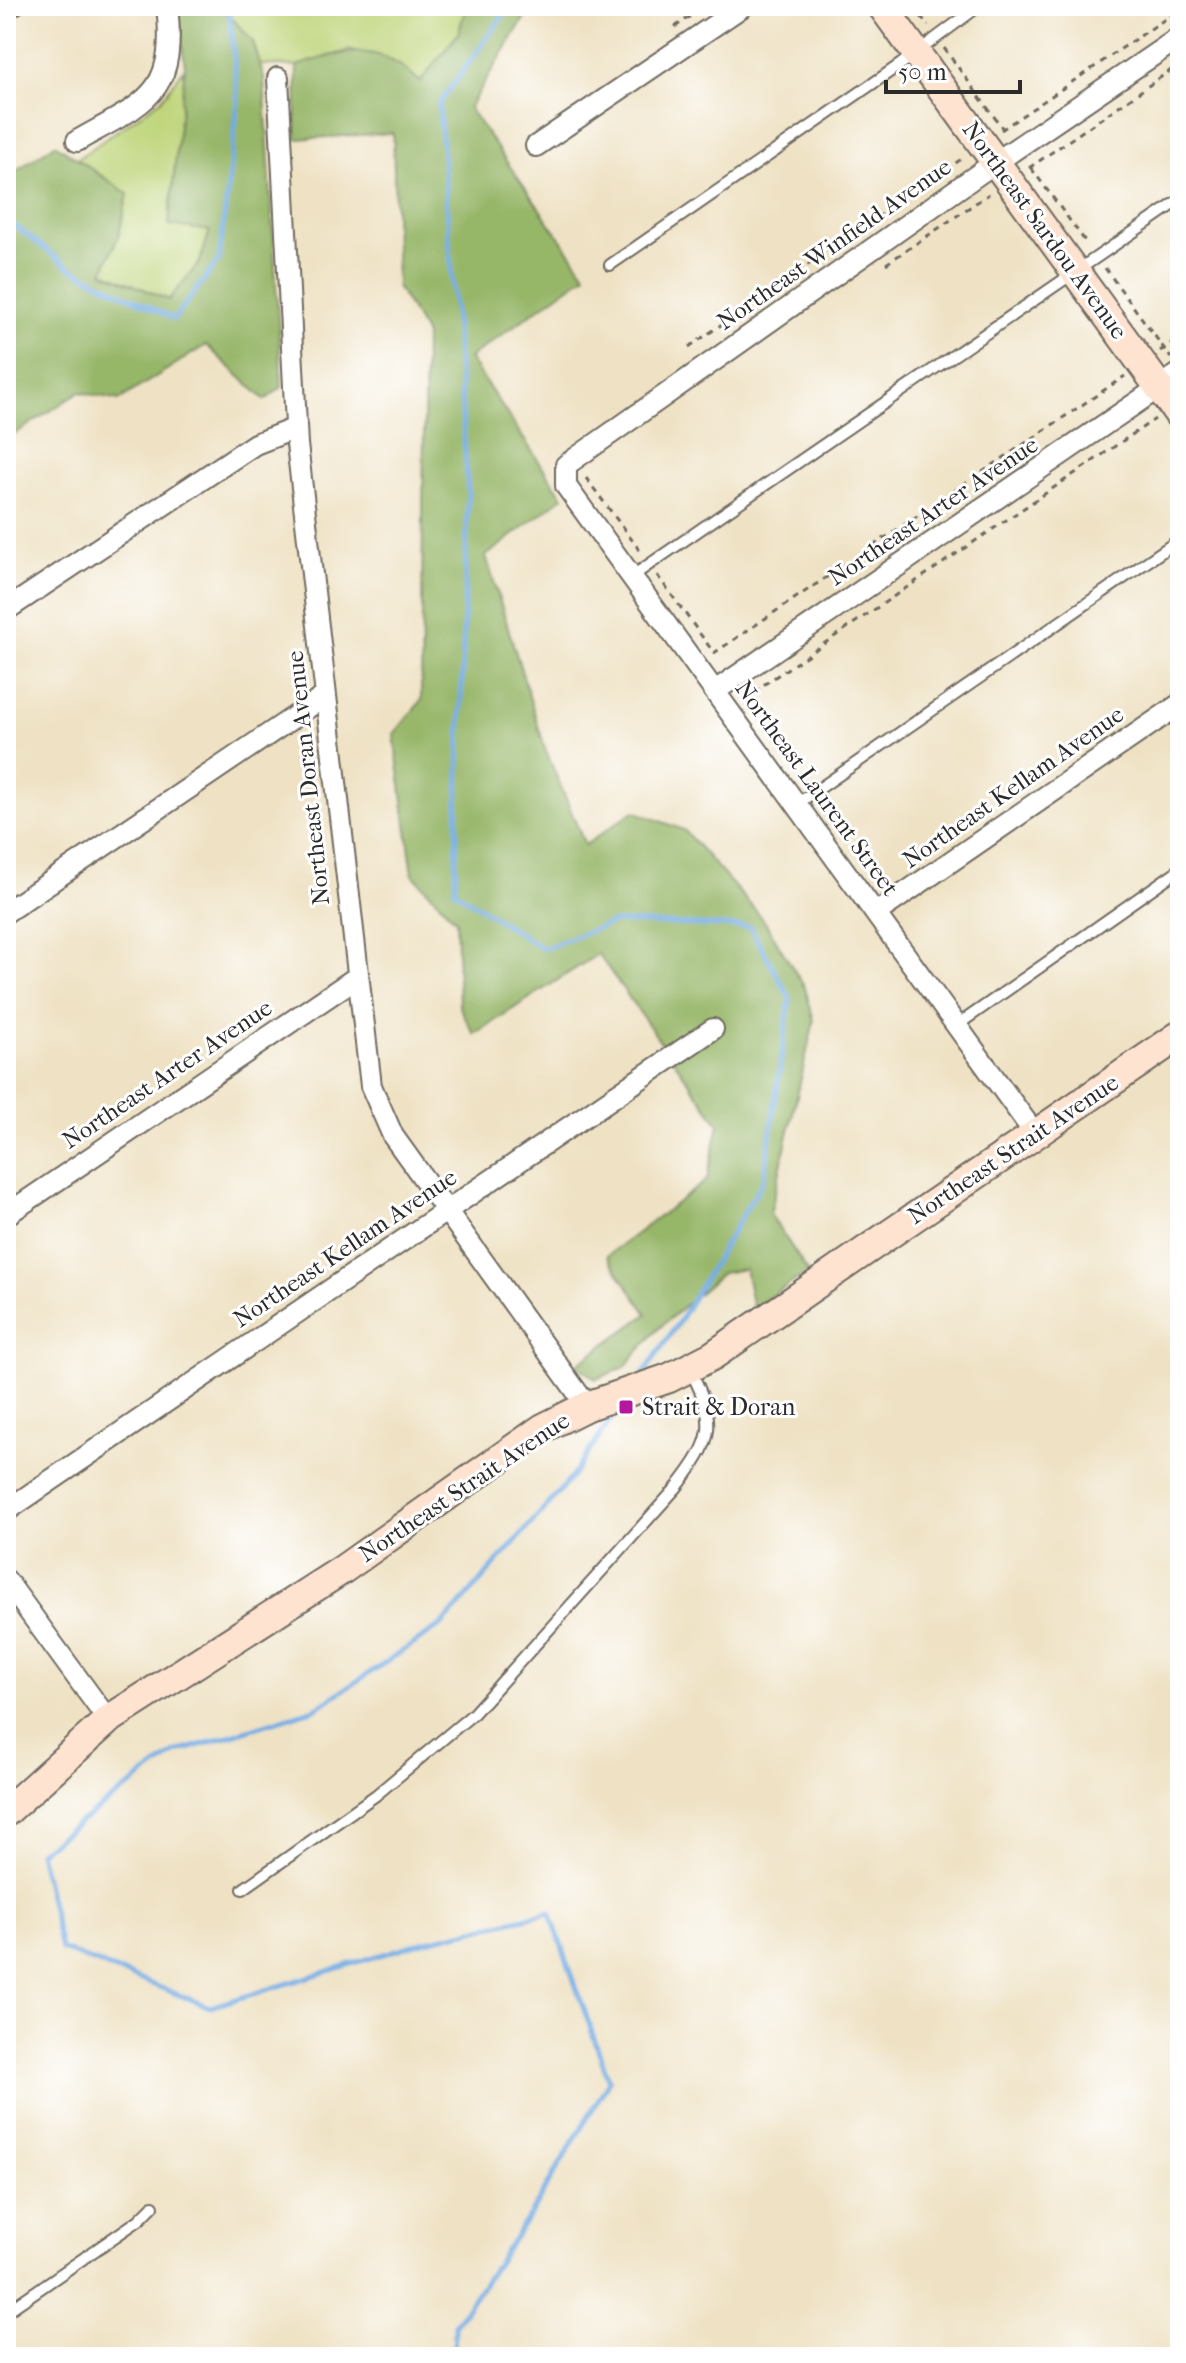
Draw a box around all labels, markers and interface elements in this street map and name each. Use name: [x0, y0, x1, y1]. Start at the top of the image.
scale bar: [886, 44, 1020, 94]
text: 50 m: [898, 58, 947, 86]
street label: Northeast Sardou Avenue: [957, 116, 1133, 344]
street label: Northeast Winfield Avenue: [712, 152, 957, 336]
street label: Northeast Arter Avenue: [823, 430, 1043, 592]
street label: Northeast Doran Avenue: [281, 649, 335, 907]
street label: Northeast Laurent Street: [729, 675, 905, 902]
street label: Northeast Kellam Avenue: [897, 700, 1129, 874]
street label: Northeast Arter Avenue: [57, 993, 277, 1155]
street label: Northeast Strait Avenue: [902, 1068, 1124, 1230]
street label: Northeast Kellam Avenue: [228, 1163, 462, 1333]
place label: Strait & Doran: [642, 1393, 795, 1421]
marker: Strait & Doran: [617, 1398, 635, 1416]
street label: Northeast Strait Avenue: [353, 1406, 575, 1568]

